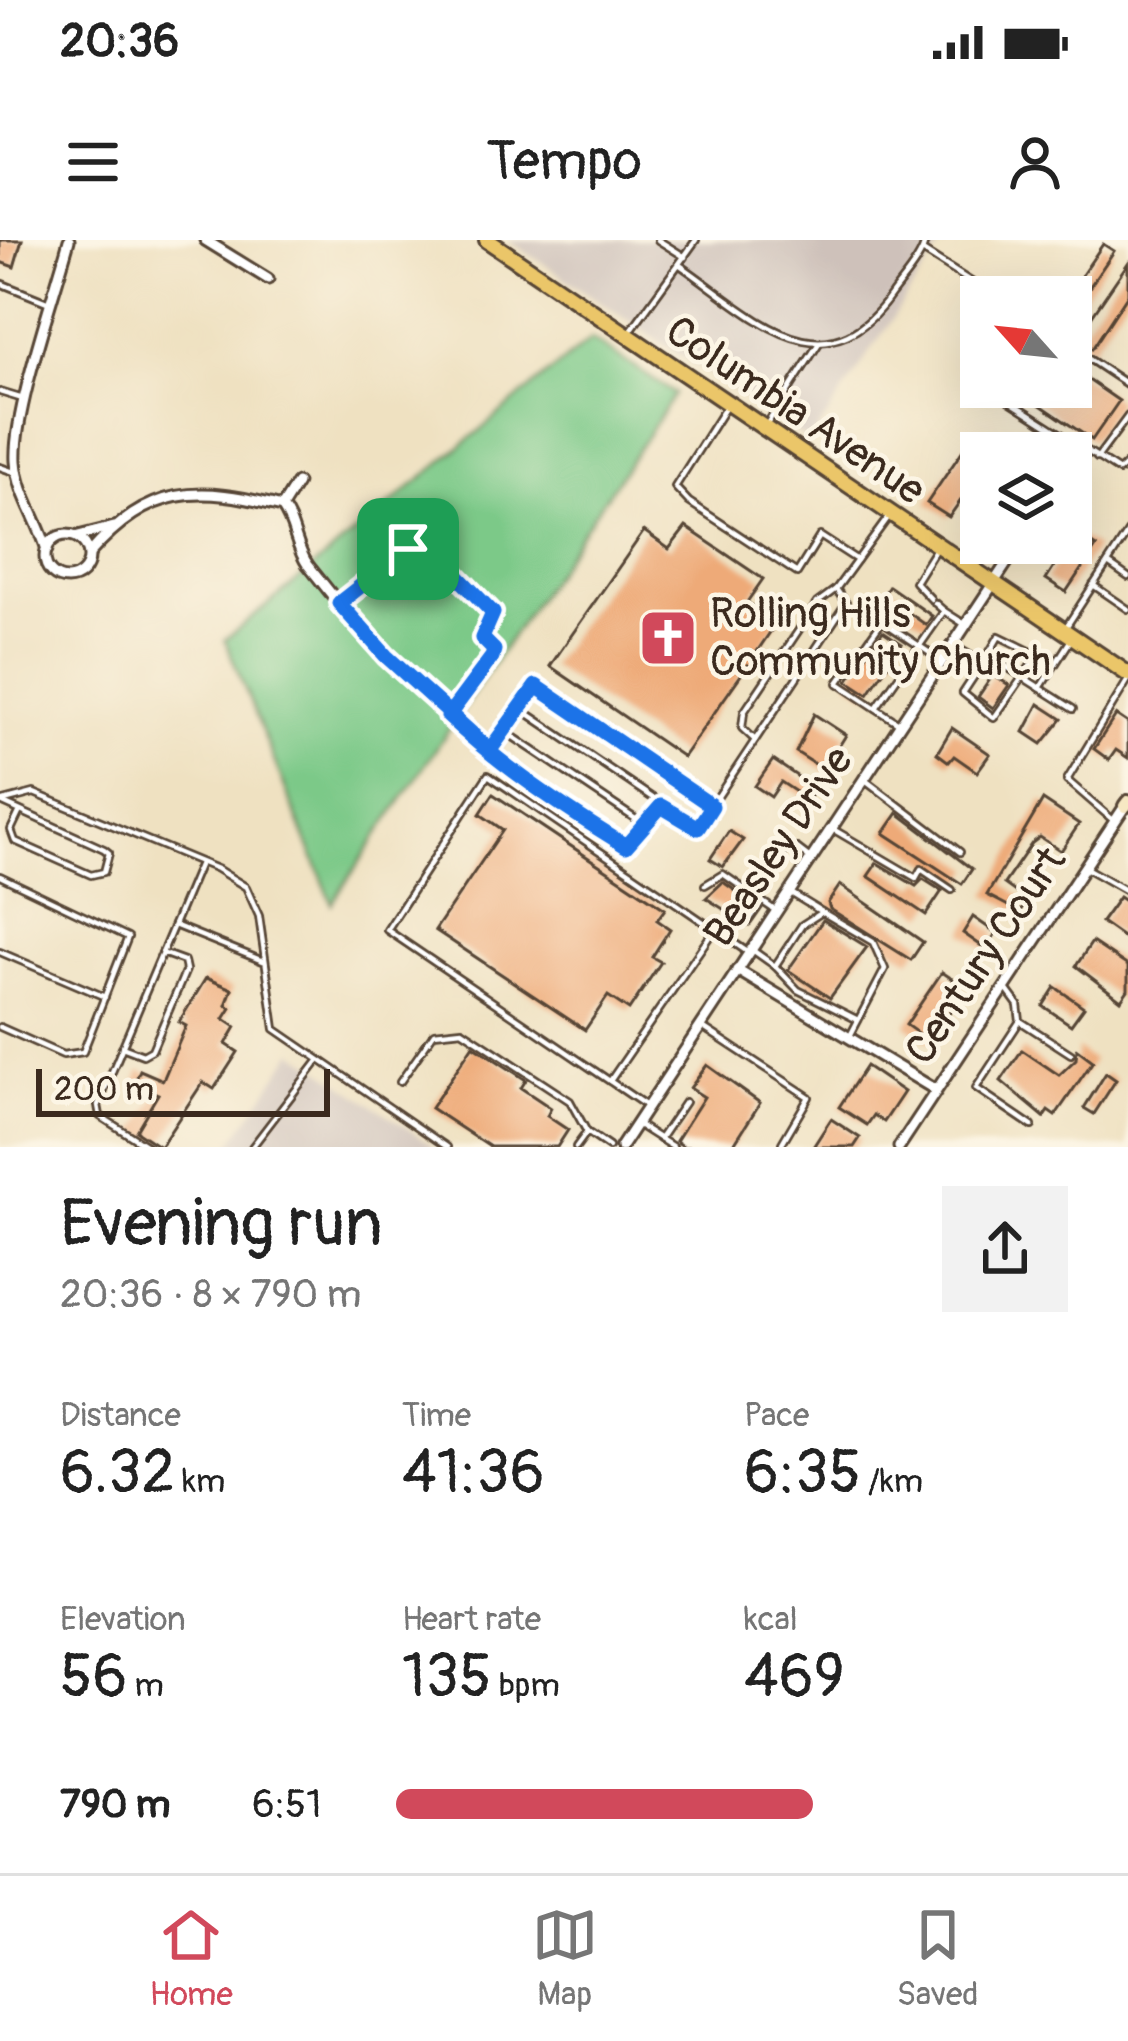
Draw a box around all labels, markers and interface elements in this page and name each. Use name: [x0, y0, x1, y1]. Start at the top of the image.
text: 20:36: [60, 14, 179, 70]
text: Tempo: [486, 128, 642, 196]
icon: menu: [60, 129, 126, 195]
icon: person: [1002, 129, 1068, 195]
north arrow: [960, 276, 1092, 408]
map controls: [960, 276, 1092, 564]
street label: Columbia Avenue: [655, 305, 935, 517]
button: layers: [960, 432, 1092, 564]
pin: [357, 498, 459, 600]
icon: arrive: [375, 516, 441, 582]
place label: Rolling Hills Community Church: [710, 588, 1051, 688]
church icon: Rolling Hills Community Church: [637, 607, 699, 669]
street label: Beasley Drive: [693, 737, 865, 957]
street label: Century Court: [894, 837, 1078, 1074]
scale bar: [36, 1063, 330, 1116]
text: 200 m: [54, 1069, 154, 1110]
text: Evening run: [60, 1183, 383, 1266]
button: share: [942, 1186, 1068, 1312]
text: 20:36 · 8 × 790 m: [60, 1270, 361, 1319]
text: Distance: [60, 1395, 181, 1436]
text: Time: [402, 1395, 471, 1436]
text: Pace: [744, 1395, 809, 1436]
text: 6.32: [60, 1436, 175, 1511]
text: 41:36: [402, 1436, 545, 1511]
text: 6:35: [744, 1436, 861, 1511]
text: km: [175, 1461, 225, 1502]
text: /km: [861, 1461, 923, 1502]
text: Elevation: [60, 1599, 186, 1640]
text: Heart rate: [402, 1599, 541, 1640]
text: kcal: [744, 1599, 798, 1640]
text: 56: [60, 1640, 127, 1715]
text: 135: [402, 1640, 491, 1715]
text: 469: [744, 1640, 845, 1715]
text: m: [127, 1665, 164, 1706]
text: bpm: [491, 1665, 560, 1706]
text: 790 m: [60, 1780, 170, 1829]
text: 6:51: [252, 1780, 322, 1829]
tab: Home: [149, 1902, 233, 2015]
tab: Map: [532, 1902, 598, 2015]
tab: Saved: [897, 1902, 979, 2015]

